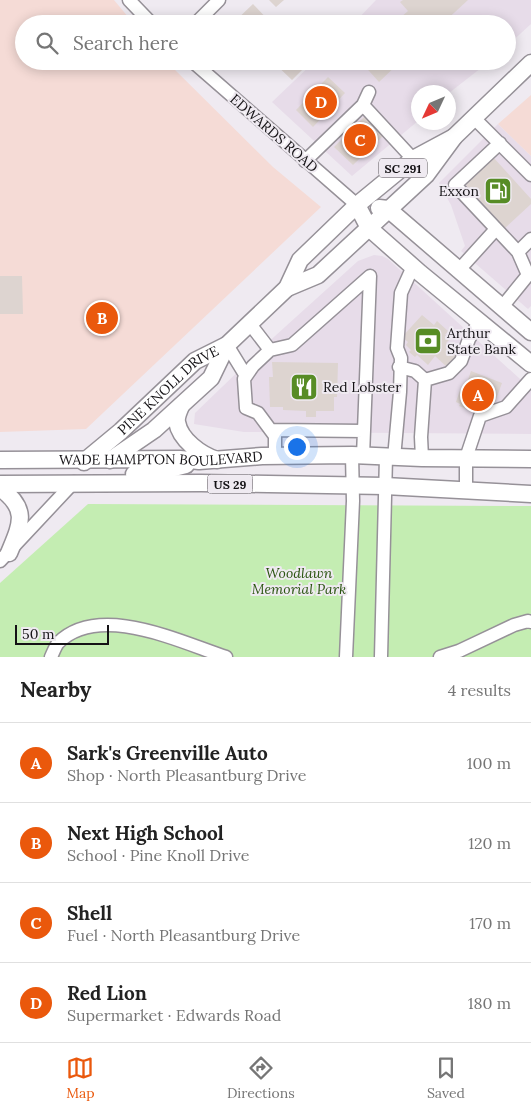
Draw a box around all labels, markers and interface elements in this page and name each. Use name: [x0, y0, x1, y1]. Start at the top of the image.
search box: [15, 15, 516, 70]
icon: search: [33, 29, 61, 57]
text: Search here: [73, 31, 179, 55]
pin: D: [305, 83, 337, 121]
north arrow: [411, 85, 456, 130]
street label: EDWARDS ROAD: [227, 90, 321, 176]
pin: C: [344, 121, 376, 159]
road number: SC 291: [379, 158, 427, 178]
fuel station icon: Exxon: [483, 176, 513, 206]
place label: Exxon: [439, 182, 479, 200]
pin: B: [86, 299, 118, 337]
place label: Arthur State Bank: [446, 324, 517, 358]
bank icon: Arthur State Bank: [413, 326, 443, 356]
street label: PINE KNOLL DRIVE: [114, 342, 222, 439]
restaurant icon: Red Lobster: [289, 372, 319, 402]
pin: A: [462, 376, 494, 414]
place label: Red Lobster: [323, 378, 401, 396]
your location: [284, 434, 310, 460]
street label: WADE HAMPTON BOULEVARD: [59, 447, 263, 470]
road number: US 29: [208, 474, 252, 494]
park label: Woodlawn Memorial Park: [252, 564, 346, 598]
scale bar: [15, 622, 109, 645]
text: 50 m: [22, 625, 55, 643]
text: Nearby: [20, 676, 91, 703]
text: 4 results: [448, 680, 511, 700]
text: Sark's Greenville Auto: [67, 741, 268, 765]
text: A: [31, 753, 41, 773]
text: 100 m: [467, 753, 511, 773]
text: Shop · North Pleasantburg Drive: [67, 765, 306, 785]
text: Next High School: [67, 821, 224, 845]
text: B: [31, 833, 41, 853]
text: 120 m: [468, 833, 511, 853]
text: School · Pine Knoll Drive: [67, 845, 249, 865]
text: Shell: [67, 901, 112, 925]
text: C: [30, 913, 42, 933]
text: 170 m: [469, 913, 511, 933]
text: Fuel · North Pleasantburg Drive: [67, 925, 300, 945]
text: Red Lion: [67, 981, 147, 1005]
text: D: [30, 993, 42, 1013]
text: 180 m: [468, 993, 511, 1013]
text: Supermarket · Edwards Road: [67, 1005, 281, 1025]
tab: Map: [66, 1054, 95, 1102]
tab: Directions: [227, 1054, 295, 1102]
tab: Saved: [427, 1054, 465, 1102]

